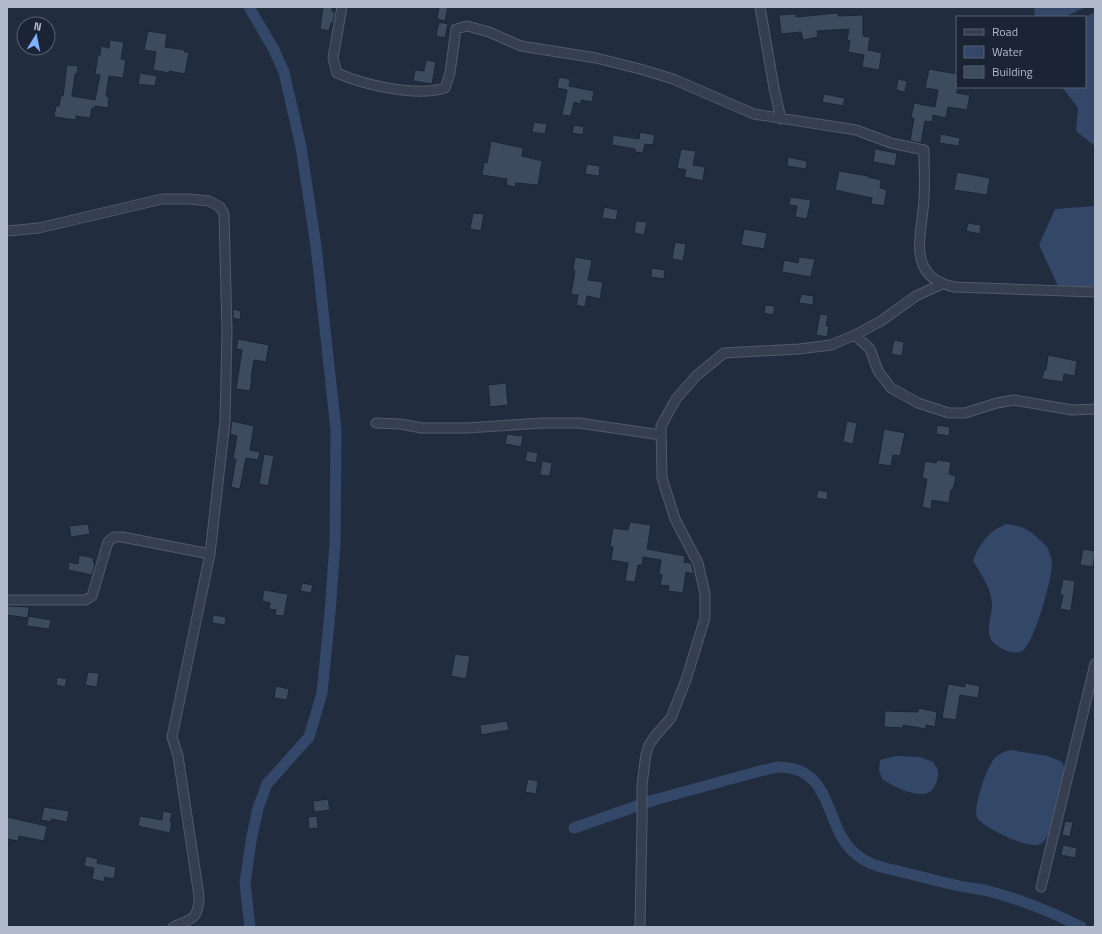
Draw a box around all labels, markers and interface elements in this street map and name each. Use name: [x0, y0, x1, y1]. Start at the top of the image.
north arrow: [16, 16, 56, 56]
legend: [956, 16, 1086, 88]
text: N: [33, 18, 43, 35]
text: Road: [992, 22, 1018, 41]
text: Water: [992, 42, 1023, 61]
text: Building: [992, 62, 1033, 81]

